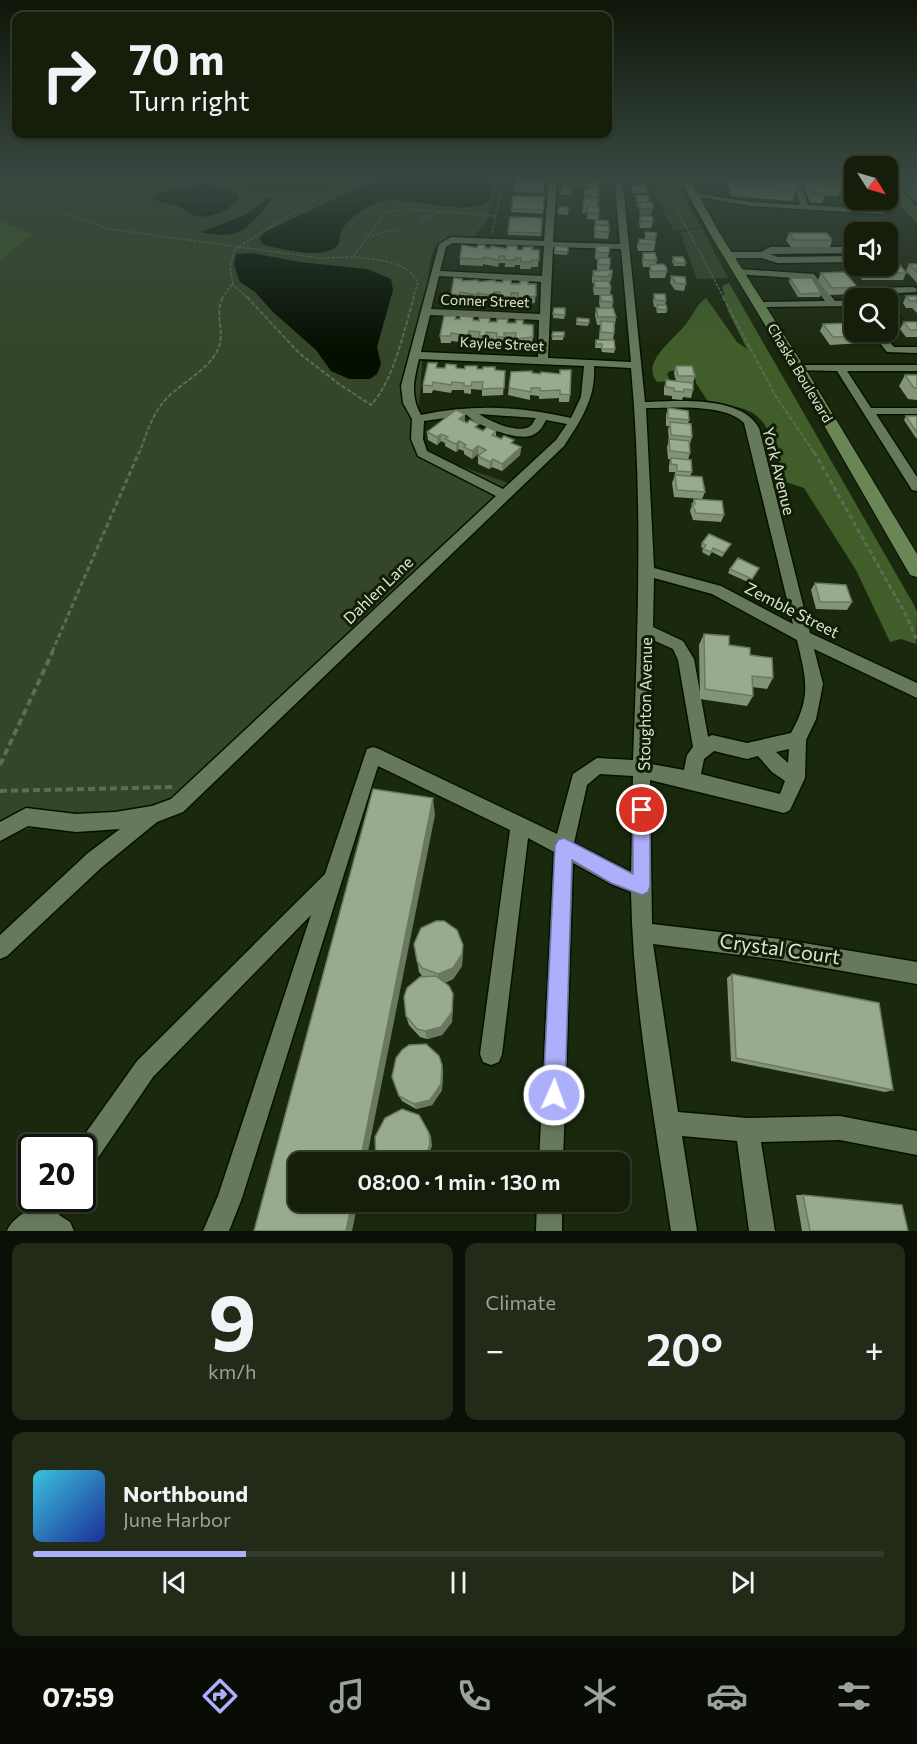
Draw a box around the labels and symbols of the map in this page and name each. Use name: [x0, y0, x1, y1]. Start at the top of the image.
north arrow: [844, 156, 898, 210]
street label: Conner Street: [440, 290, 530, 311]
street label: Chaska Boulevard: [764, 320, 837, 425]
street label: Kaylee Street: [459, 333, 545, 354]
street label: York Avenue: [759, 425, 800, 517]
street label: Dahlen Lane: [339, 552, 416, 627]
street label: Zemble Street: [742, 578, 843, 642]
street label: Stoughton Avenue: [634, 637, 655, 771]
pin: [616, 784, 667, 835]
street label: Crystal Court: [718, 928, 842, 968]
position arrow: [522, 1063, 586, 1127]
speed limit sign: 20: [18, 1134, 96, 1212]

